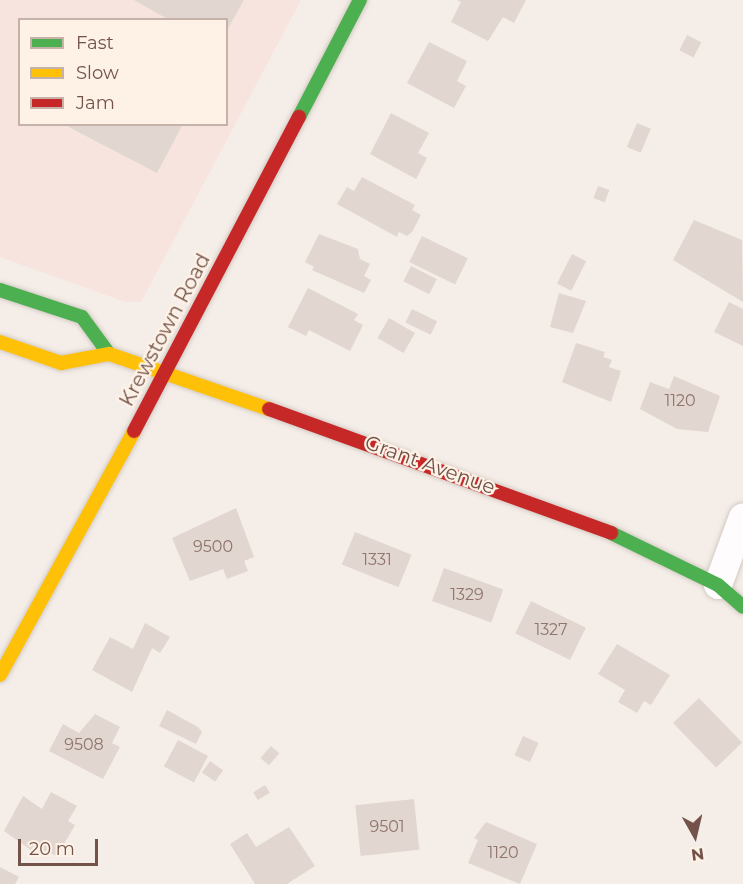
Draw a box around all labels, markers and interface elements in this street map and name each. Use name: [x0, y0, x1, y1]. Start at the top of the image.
legend: [18, 18, 228, 126]
text: Fast: [76, 32, 114, 54]
text: Slow: [76, 62, 119, 84]
text: Jam: [76, 92, 115, 114]
street label: Krewstown Road: [115, 250, 215, 410]
house number: 1120: [664, 391, 696, 411]
street label: Grant Avenue: [362, 430, 498, 500]
house number: 9500: [193, 537, 233, 557]
house number: 1331: [362, 550, 392, 570]
house number: 1329: [450, 585, 484, 605]
house number: 1327: [534, 620, 568, 640]
house number: 9508: [64, 735, 104, 755]
north arrow: [665, 806, 725, 866]
house number: 9501: [369, 817, 405, 837]
scale bar: [21, 827, 100, 865]
text: 20 m: [29, 838, 75, 860]
house number: 1120: [487, 843, 519, 863]
text: N: [690, 844, 705, 865]

